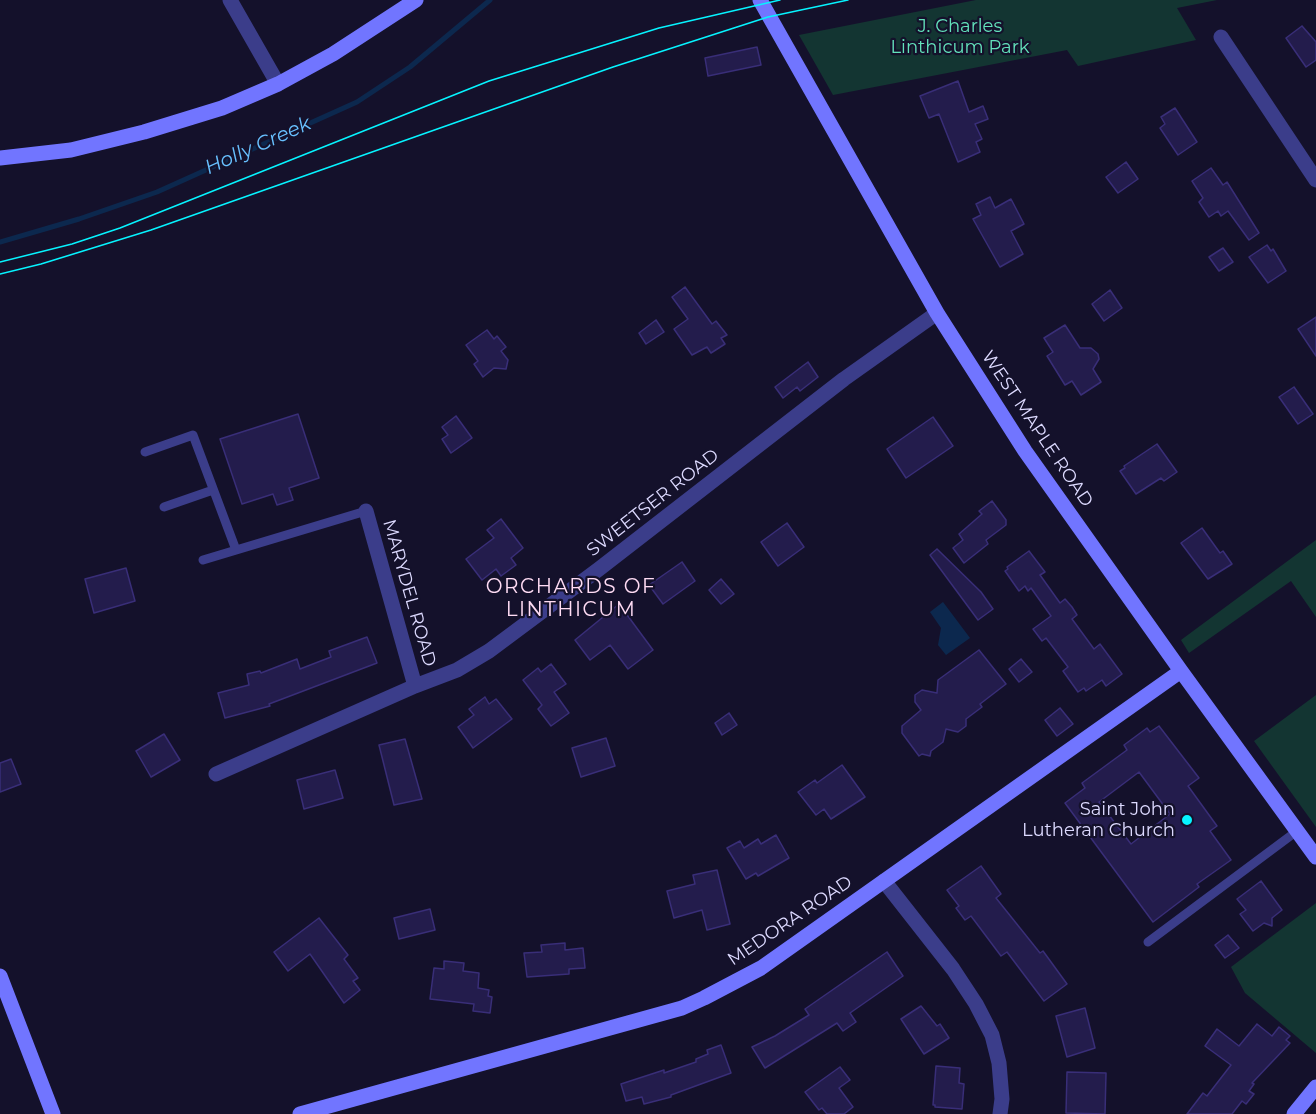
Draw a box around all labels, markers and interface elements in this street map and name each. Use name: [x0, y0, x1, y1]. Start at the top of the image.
park label: J. Charles Linthicum Park: [890, 16, 1030, 58]
water label: Holly Creek: [201, 112, 315, 180]
street label: WEST MAPLE ROAD: [977, 347, 1097, 511]
street label: SWEETSER ROAD: [583, 445, 723, 561]
street label: MARYDEL ROAD: [378, 517, 440, 669]
district label: ORCHARDS OF LINTHICUM: [486, 575, 656, 622]
place label: Saint John Lutheran Church: [1022, 799, 1175, 842]
marker: Saint John Lutheran Church: [1180, 813, 1194, 827]
street label: MEDORA ROAD: [724, 871, 856, 971]

